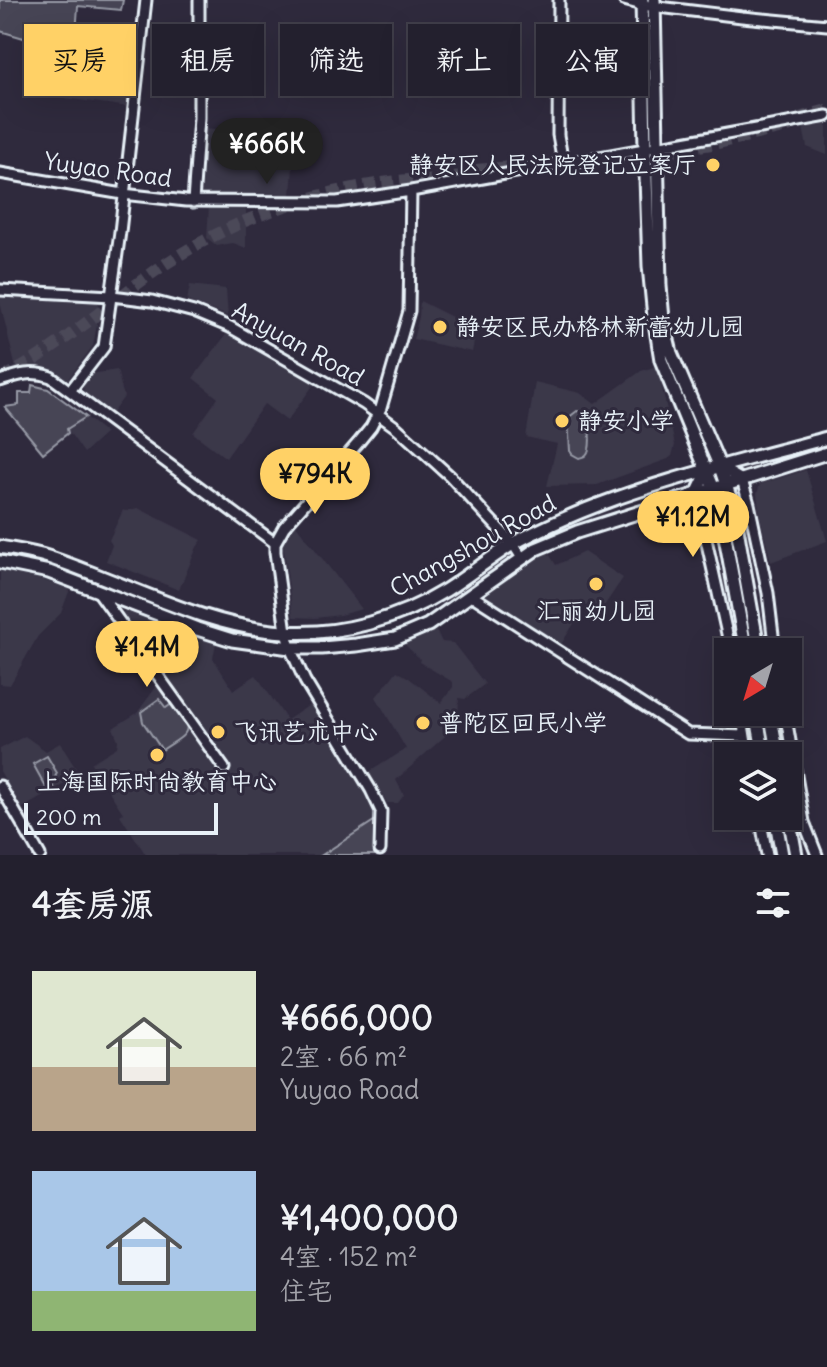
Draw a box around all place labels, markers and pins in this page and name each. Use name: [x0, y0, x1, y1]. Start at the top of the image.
pin: ¥666K: [211, 118, 323, 186]
place label: 静安区人民法院登记立案厅: [409, 149, 697, 179]
marker: 静安区人民法院登记立案厅: [704, 156, 722, 174]
place label: 静安区民办格林新蕾幼儿园: [456, 311, 744, 341]
marker: 静安区民办格林新蕾幼儿园: [431, 318, 449, 336]
place label: 静安小学: [578, 405, 674, 435]
marker: 静安小学: [553, 412, 571, 430]
pin: ¥794K: [259, 448, 371, 516]
pin: ¥1.12M: [628, 491, 758, 559]
marker: 汇丽幼儿园: [587, 575, 605, 593]
place label: 汇丽幼儿园: [536, 595, 656, 625]
pin: ¥1.4M: [91, 621, 203, 689]
place label: 普陀区回民小学: [439, 707, 607, 737]
marker: 普陀区回民小学: [414, 714, 432, 732]
place label: 飞讯艺术中心: [234, 716, 378, 746]
marker: 飞讯艺术中心: [209, 723, 227, 741]
marker: 上海国际时尚教育中心: [148, 746, 166, 764]
place label: 上海国际时尚教育中心: [37, 766, 277, 796]

